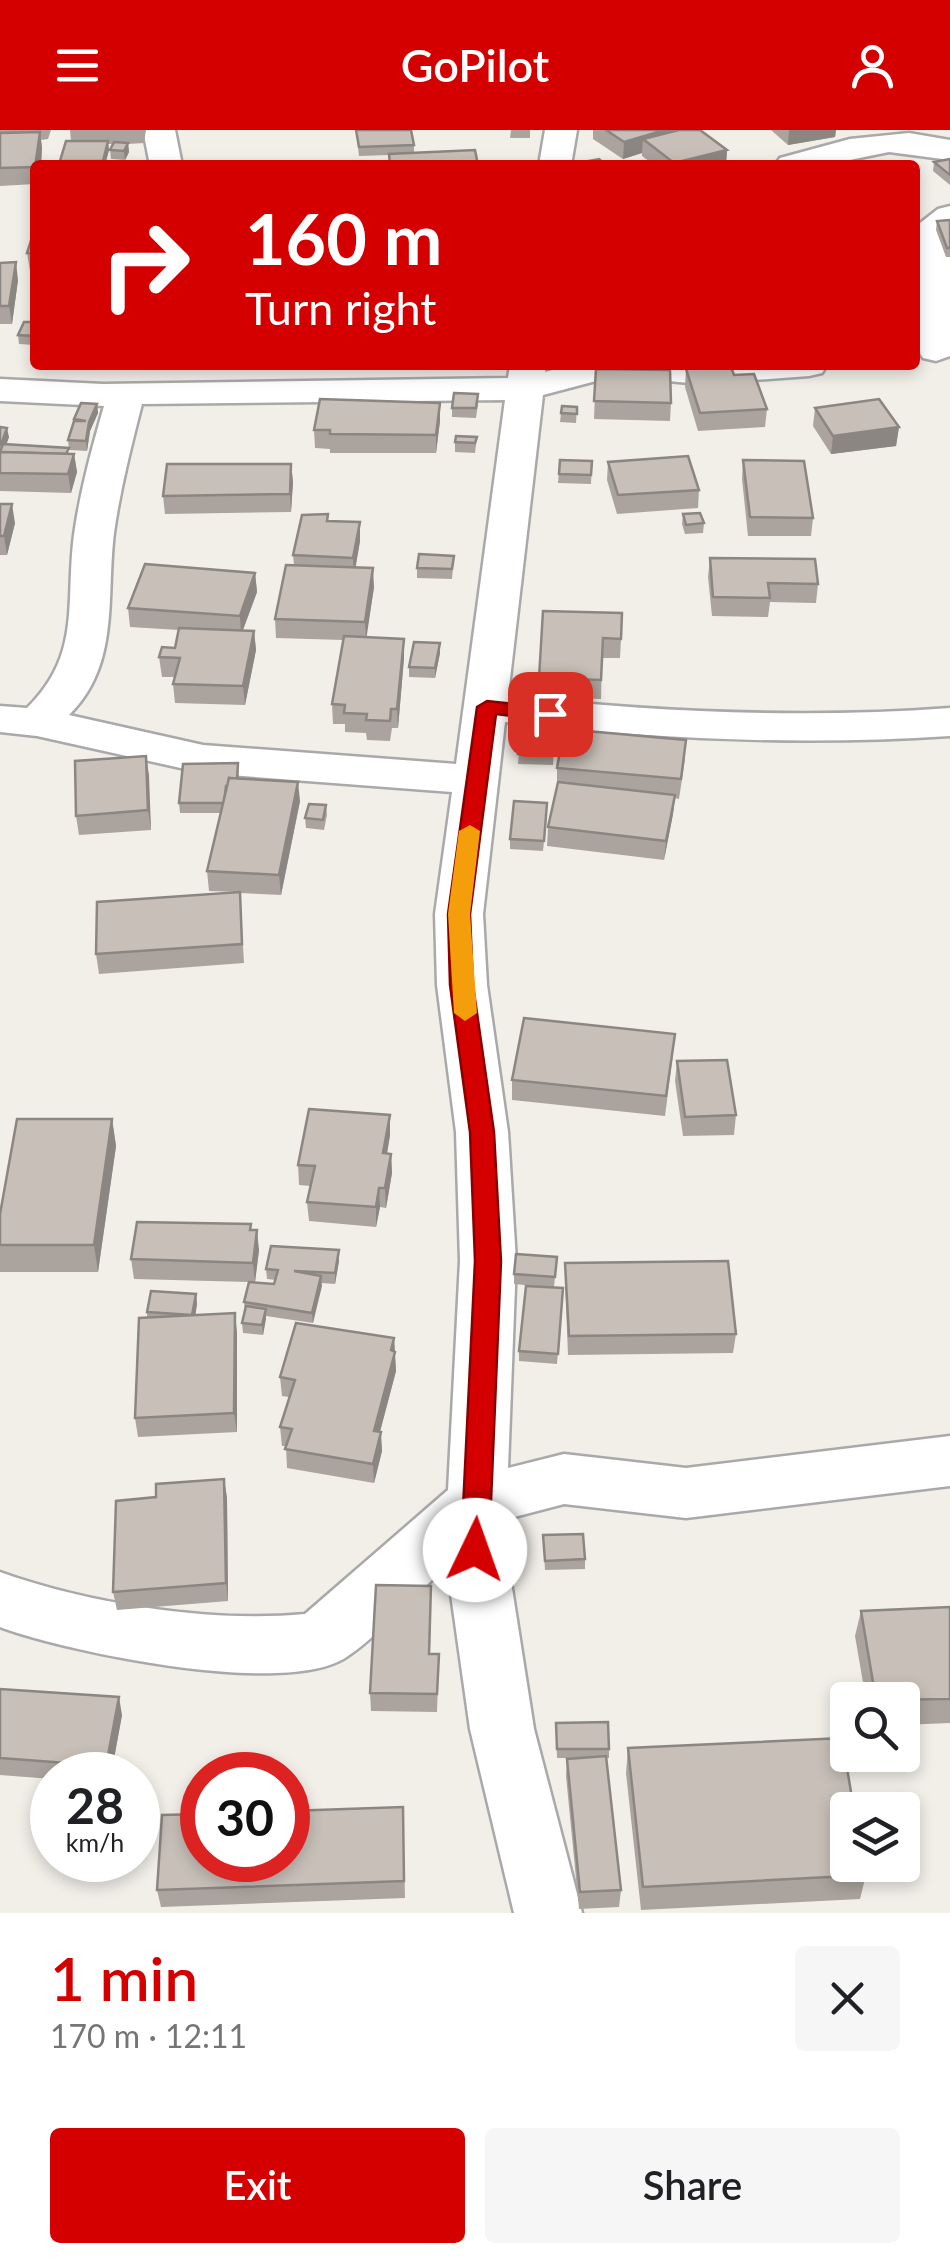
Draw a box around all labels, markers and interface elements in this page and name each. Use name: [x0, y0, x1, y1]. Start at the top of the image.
icon: menu: [50, 38, 105, 93]
text: GoPilot: [401, 38, 549, 92]
icon: person: [845, 38, 900, 93]
text: 160 m: [245, 196, 442, 280]
icon: right: [80, 200, 210, 330]
text: Turn right: [245, 281, 436, 335]
pin: [508, 672, 593, 757]
icon: arrive: [523, 687, 578, 742]
position arrow: [423, 1498, 527, 1602]
map controls: [830, 1682, 920, 1882]
button: search: [830, 1682, 920, 1772]
speed limit sign: 30: [180, 1752, 310, 1882]
text: 28: [66, 1775, 124, 1835]
button: layers: [830, 1792, 920, 1882]
text: km/h: [66, 1827, 124, 1857]
text: 1 min: [50, 1942, 198, 2014]
button: close: [795, 1946, 900, 2051]
text: 170 m · 12:11: [50, 2016, 247, 2055]
button: Exit: [50, 2128, 465, 2243]
button: Share: [485, 2128, 900, 2243]

